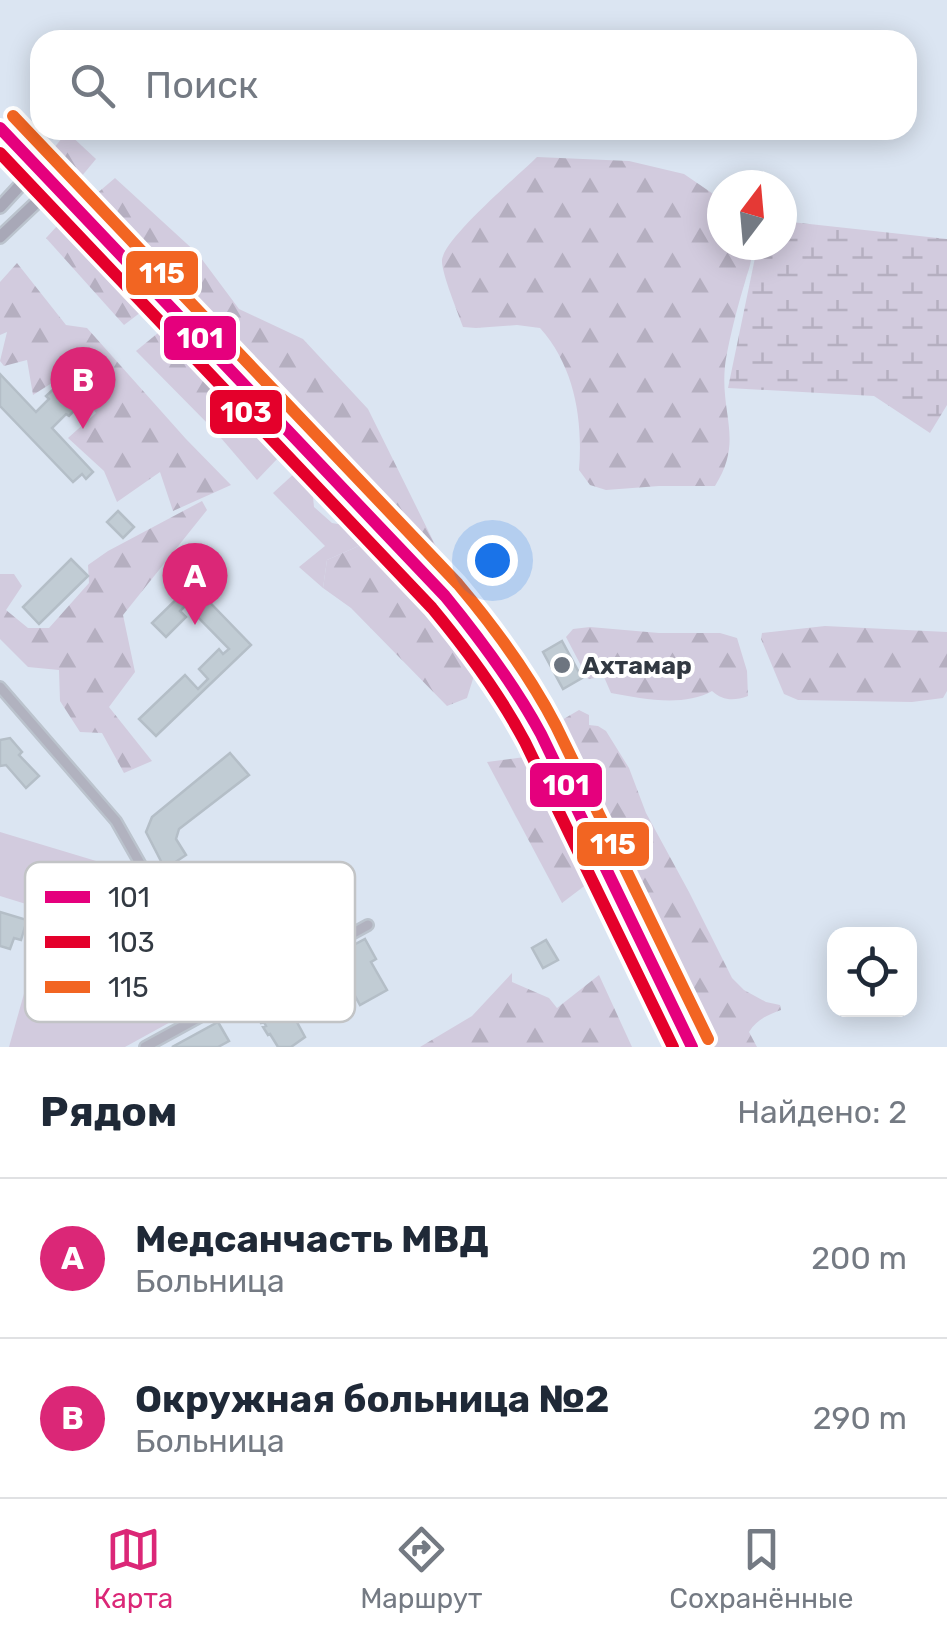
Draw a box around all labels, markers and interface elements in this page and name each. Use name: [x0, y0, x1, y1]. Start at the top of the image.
search box: [30, 30, 917, 140]
icon: search: [65, 58, 120, 113]
text: Поиск: [145, 62, 258, 108]
north arrow: [707, 170, 797, 260]
line badge: 115: [124, 249, 200, 297]
text: 115: [139, 257, 185, 290]
line badge: 101: [162, 314, 238, 362]
text: 101: [177, 322, 223, 355]
pin: B: [51, 346, 116, 429]
line badge: 103: [208, 388, 284, 436]
text: 103: [220, 396, 272, 429]
your location: [467, 535, 518, 586]
pin: A: [162, 542, 228, 625]
place label: Ахтамар: [582, 651, 692, 680]
marker: Ахтамар: [551, 654, 573, 676]
line badge: 101: [528, 761, 604, 809]
text: 101: [543, 769, 589, 802]
line badge: 115: [575, 820, 651, 868]
text: 115: [590, 828, 636, 861]
legend: [25, 862, 355, 1022]
text: 101: [108, 881, 150, 914]
text: 103: [108, 926, 155, 959]
map controls: [827, 927, 917, 1017]
button: locate: [827, 927, 917, 1017]
text: 115: [108, 971, 149, 1004]
text: Рядом: [40, 1087, 177, 1137]
text: Найдено: 2: [737, 1093, 907, 1131]
text: Медсанчасть МВД: [135, 1216, 489, 1262]
text: A: [61, 1239, 84, 1277]
text: 200 m: [811, 1239, 907, 1277]
text: Больница: [135, 1262, 285, 1300]
text: Окружная больница №2: [135, 1376, 610, 1422]
text: B: [61, 1399, 84, 1437]
text: 290 m: [813, 1399, 907, 1437]
text: Больница: [135, 1422, 285, 1460]
tab: Карта: [93, 1522, 173, 1615]
tab: Маршрут: [360, 1522, 482, 1615]
tab: Сохранённые: [669, 1522, 854, 1615]

